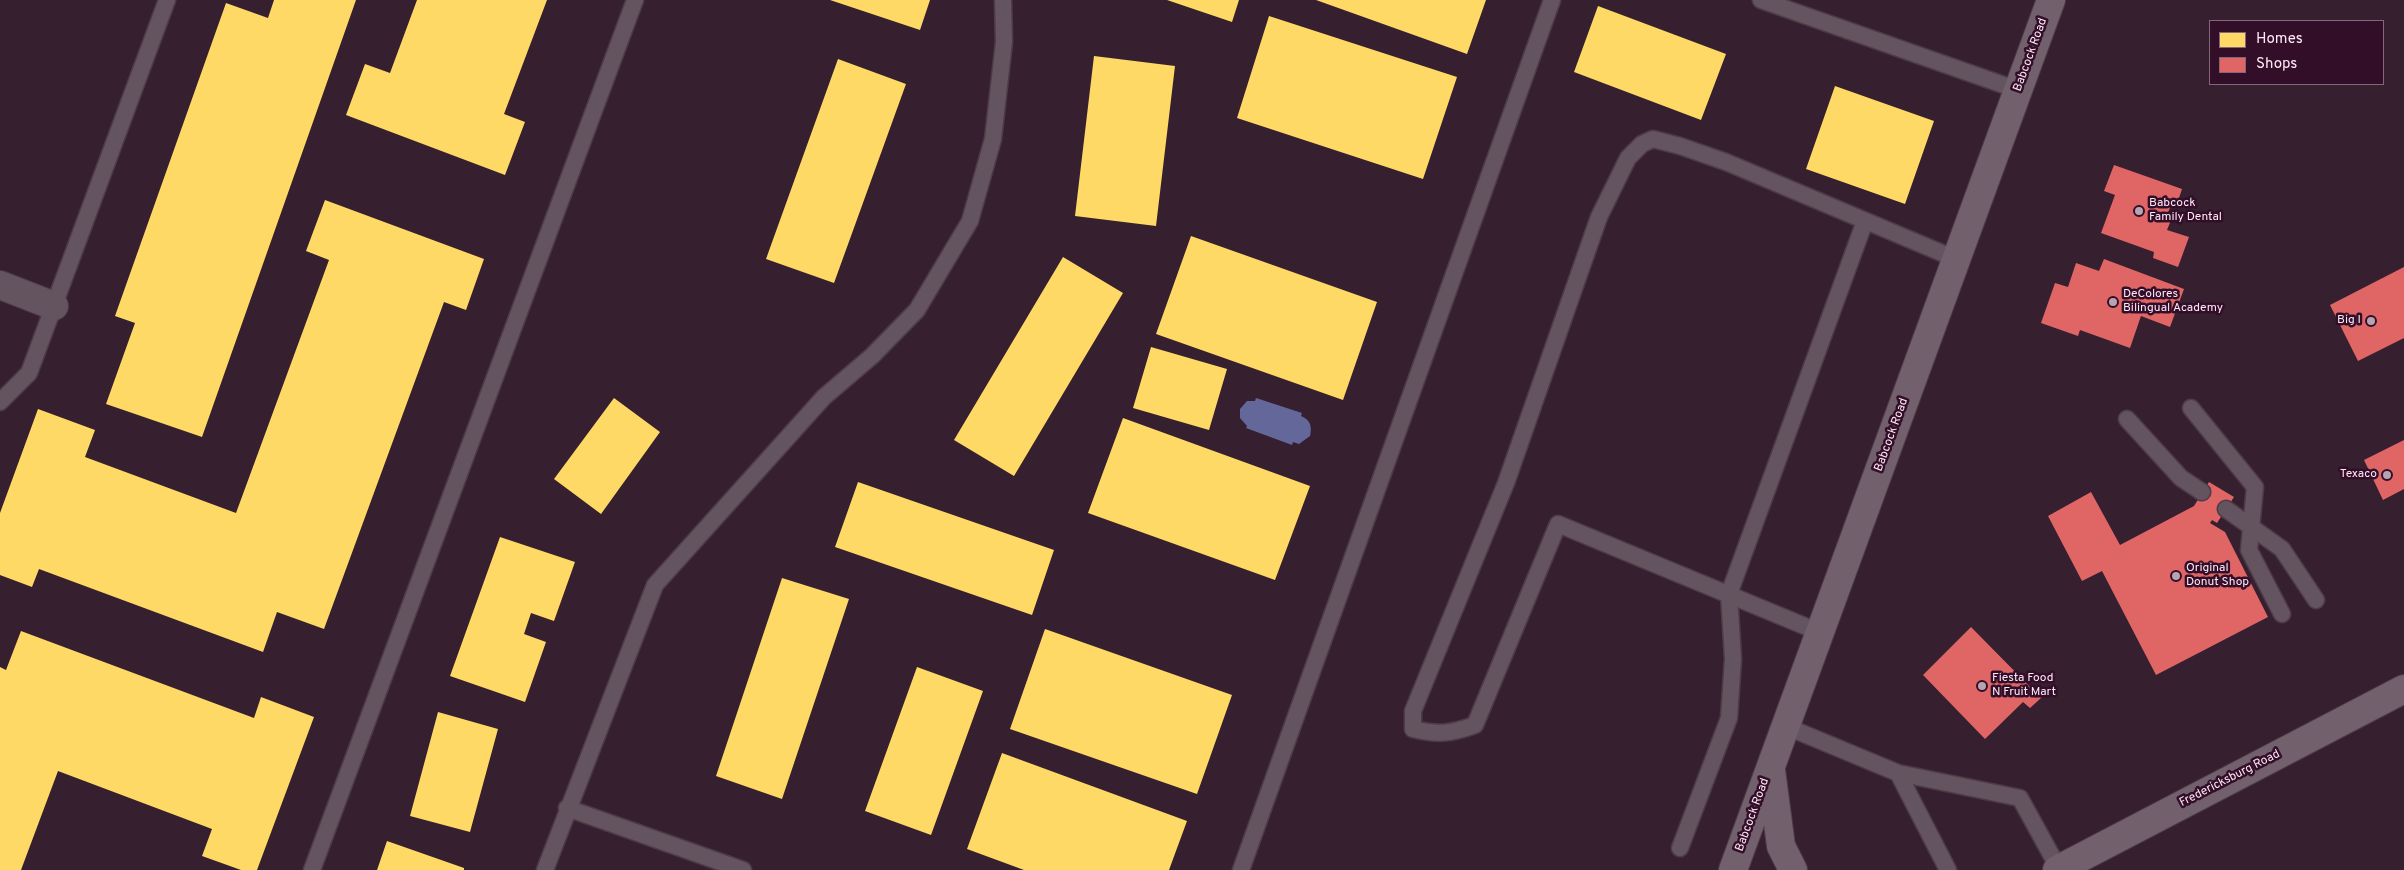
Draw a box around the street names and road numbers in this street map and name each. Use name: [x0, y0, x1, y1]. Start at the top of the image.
street label: Babcock Road: [2011, 16, 2051, 94]
street label: Babcock Road: [1872, 396, 1912, 474]
street label: Fredericksburg Road: [2177, 747, 2283, 811]
street label: Babcock Road: [1733, 776, 1773, 854]

